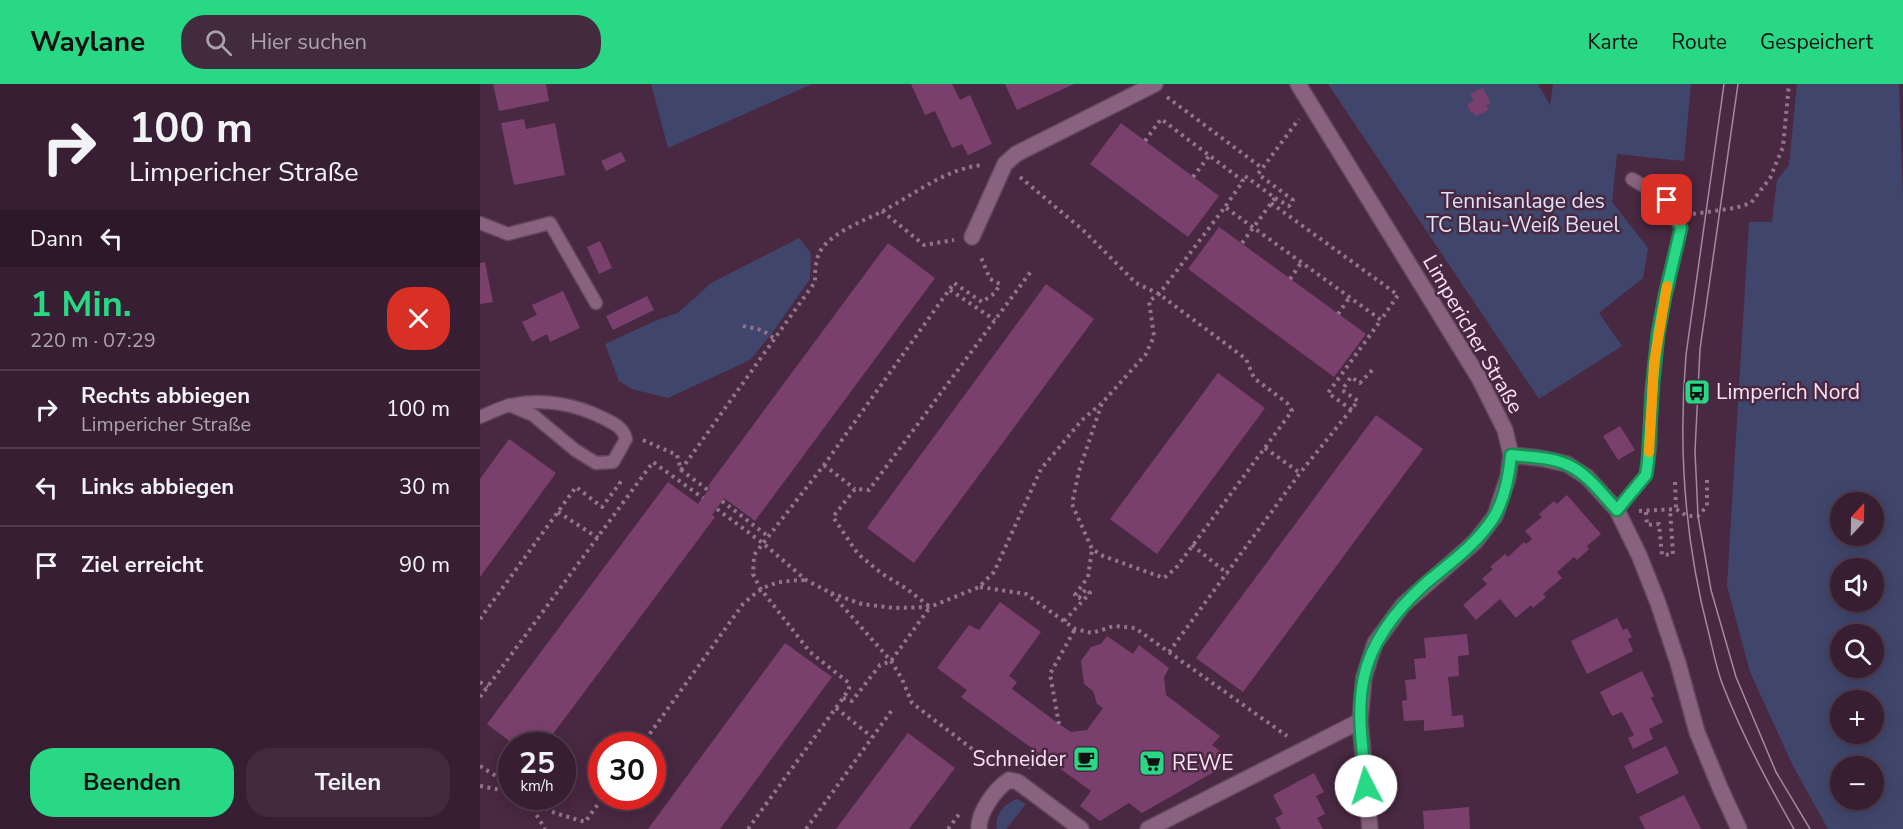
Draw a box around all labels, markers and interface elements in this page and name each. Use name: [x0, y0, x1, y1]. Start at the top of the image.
search box: [181, 15, 601, 69]
text: Waylane: [30, 23, 145, 61]
icon: search: [202, 26, 235, 59]
text: Hier suchen: [250, 27, 367, 57]
text: Karte: [1588, 28, 1638, 56]
text: Route: [1671, 28, 1727, 56]
text: Gespeichert: [1760, 28, 1873, 56]
text: 100 m: [129, 100, 253, 157]
icon: right: [30, 108, 108, 186]
text: Limpericher Straße: [129, 154, 359, 191]
pin: [1641, 174, 1692, 225]
icon: arrive: [1650, 183, 1683, 216]
park label: Tennisanlage des TC Blau-Weiß Beuel: [1426, 187, 1620, 239]
icon: left: [95, 222, 128, 255]
text: Dann: [30, 224, 83, 254]
street label: Limpericher Straße: [1416, 250, 1530, 418]
text: 1 Min.: [30, 280, 132, 329]
button: close: [387, 287, 450, 350]
text: 220 m · 07:29: [30, 327, 156, 354]
bus stop icon: Limperich Nord: [1682, 377, 1712, 407]
place label: Limperich Nord: [1716, 378, 1860, 406]
text: Rechts abbiegen: [81, 381, 250, 411]
icon: right: [30, 393, 63, 426]
text: 100 m: [386, 394, 450, 424]
text: Limpericher Straße: [81, 411, 251, 438]
icon: left: [30, 471, 63, 504]
text: Links abbiegen: [81, 472, 234, 502]
text: 30 m: [399, 472, 450, 502]
north arrow: [1830, 492, 1884, 546]
map controls: [1830, 492, 1884, 810]
icon: arrive: [30, 549, 63, 582]
text: Ziel erreicht: [81, 550, 203, 580]
text: 90 m: [399, 550, 450, 580]
button: sound: [1830, 558, 1884, 612]
button: search: [1830, 624, 1884, 678]
button: +: [1830, 690, 1884, 744]
speed limit sign: 30: [588, 732, 666, 810]
text: 25: [519, 743, 555, 784]
cafe icon: Schneider: [1071, 744, 1101, 774]
place label: Schneider: [973, 745, 1066, 773]
button: Beenden: [30, 748, 234, 817]
button: Teilen: [246, 748, 450, 817]
supermarket icon: REWE: [1137, 748, 1167, 778]
place label: REWE: [1172, 749, 1234, 777]
position arrow: [1334, 754, 1398, 818]
button: −: [1830, 756, 1884, 810]
text: km/h: [520, 776, 554, 796]

